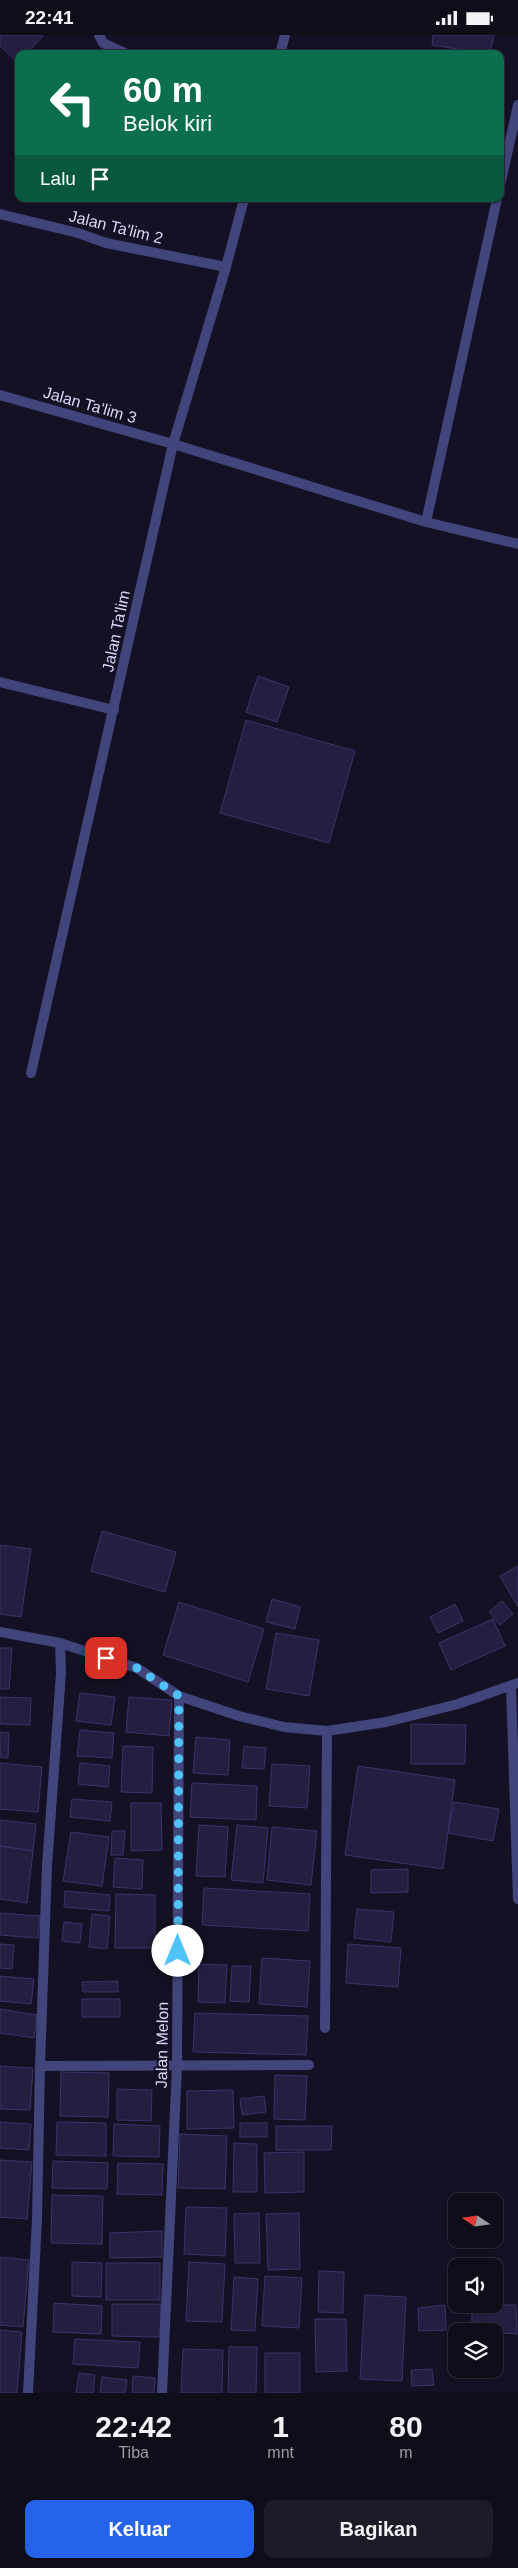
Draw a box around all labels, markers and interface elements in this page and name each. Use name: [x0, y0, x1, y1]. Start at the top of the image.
text: 22:41: [25, 7, 74, 28]
icon: left: [40, 70, 105, 135]
text: 60 m: [123, 70, 203, 109]
text: Belok kiri: [123, 111, 212, 136]
icon: arrive: [86, 165, 114, 193]
text: Lalu: [40, 168, 76, 189]
street label: Jalan Ta'lim 2: [67, 207, 165, 247]
street label: Jalan Ta'lim 3: [41, 384, 139, 426]
street label: Jalan Ta'lim: [99, 589, 133, 673]
pin: [85, 1637, 127, 1679]
icon: arrive: [92, 1644, 120, 1672]
position arrow: [151, 1924, 203, 1976]
street label: Jalan Melon: [153, 2002, 171, 2088]
north arrow: [448, 2193, 502, 2247]
map controls: [448, 2193, 503, 2378]
button: sound: [448, 2258, 503, 2313]
button: layers: [448, 2323, 503, 2378]
text: 22:42: [95, 2410, 172, 2443]
text: 1: [272, 2410, 289, 2443]
text: 80: [389, 2410, 423, 2443]
text: Tiba: [118, 2444, 149, 2461]
text: mnt: [267, 2444, 294, 2461]
text: m: [399, 2444, 413, 2461]
button: Keluar: [25, 2500, 254, 2558]
button: Bagikan: [264, 2500, 493, 2558]

